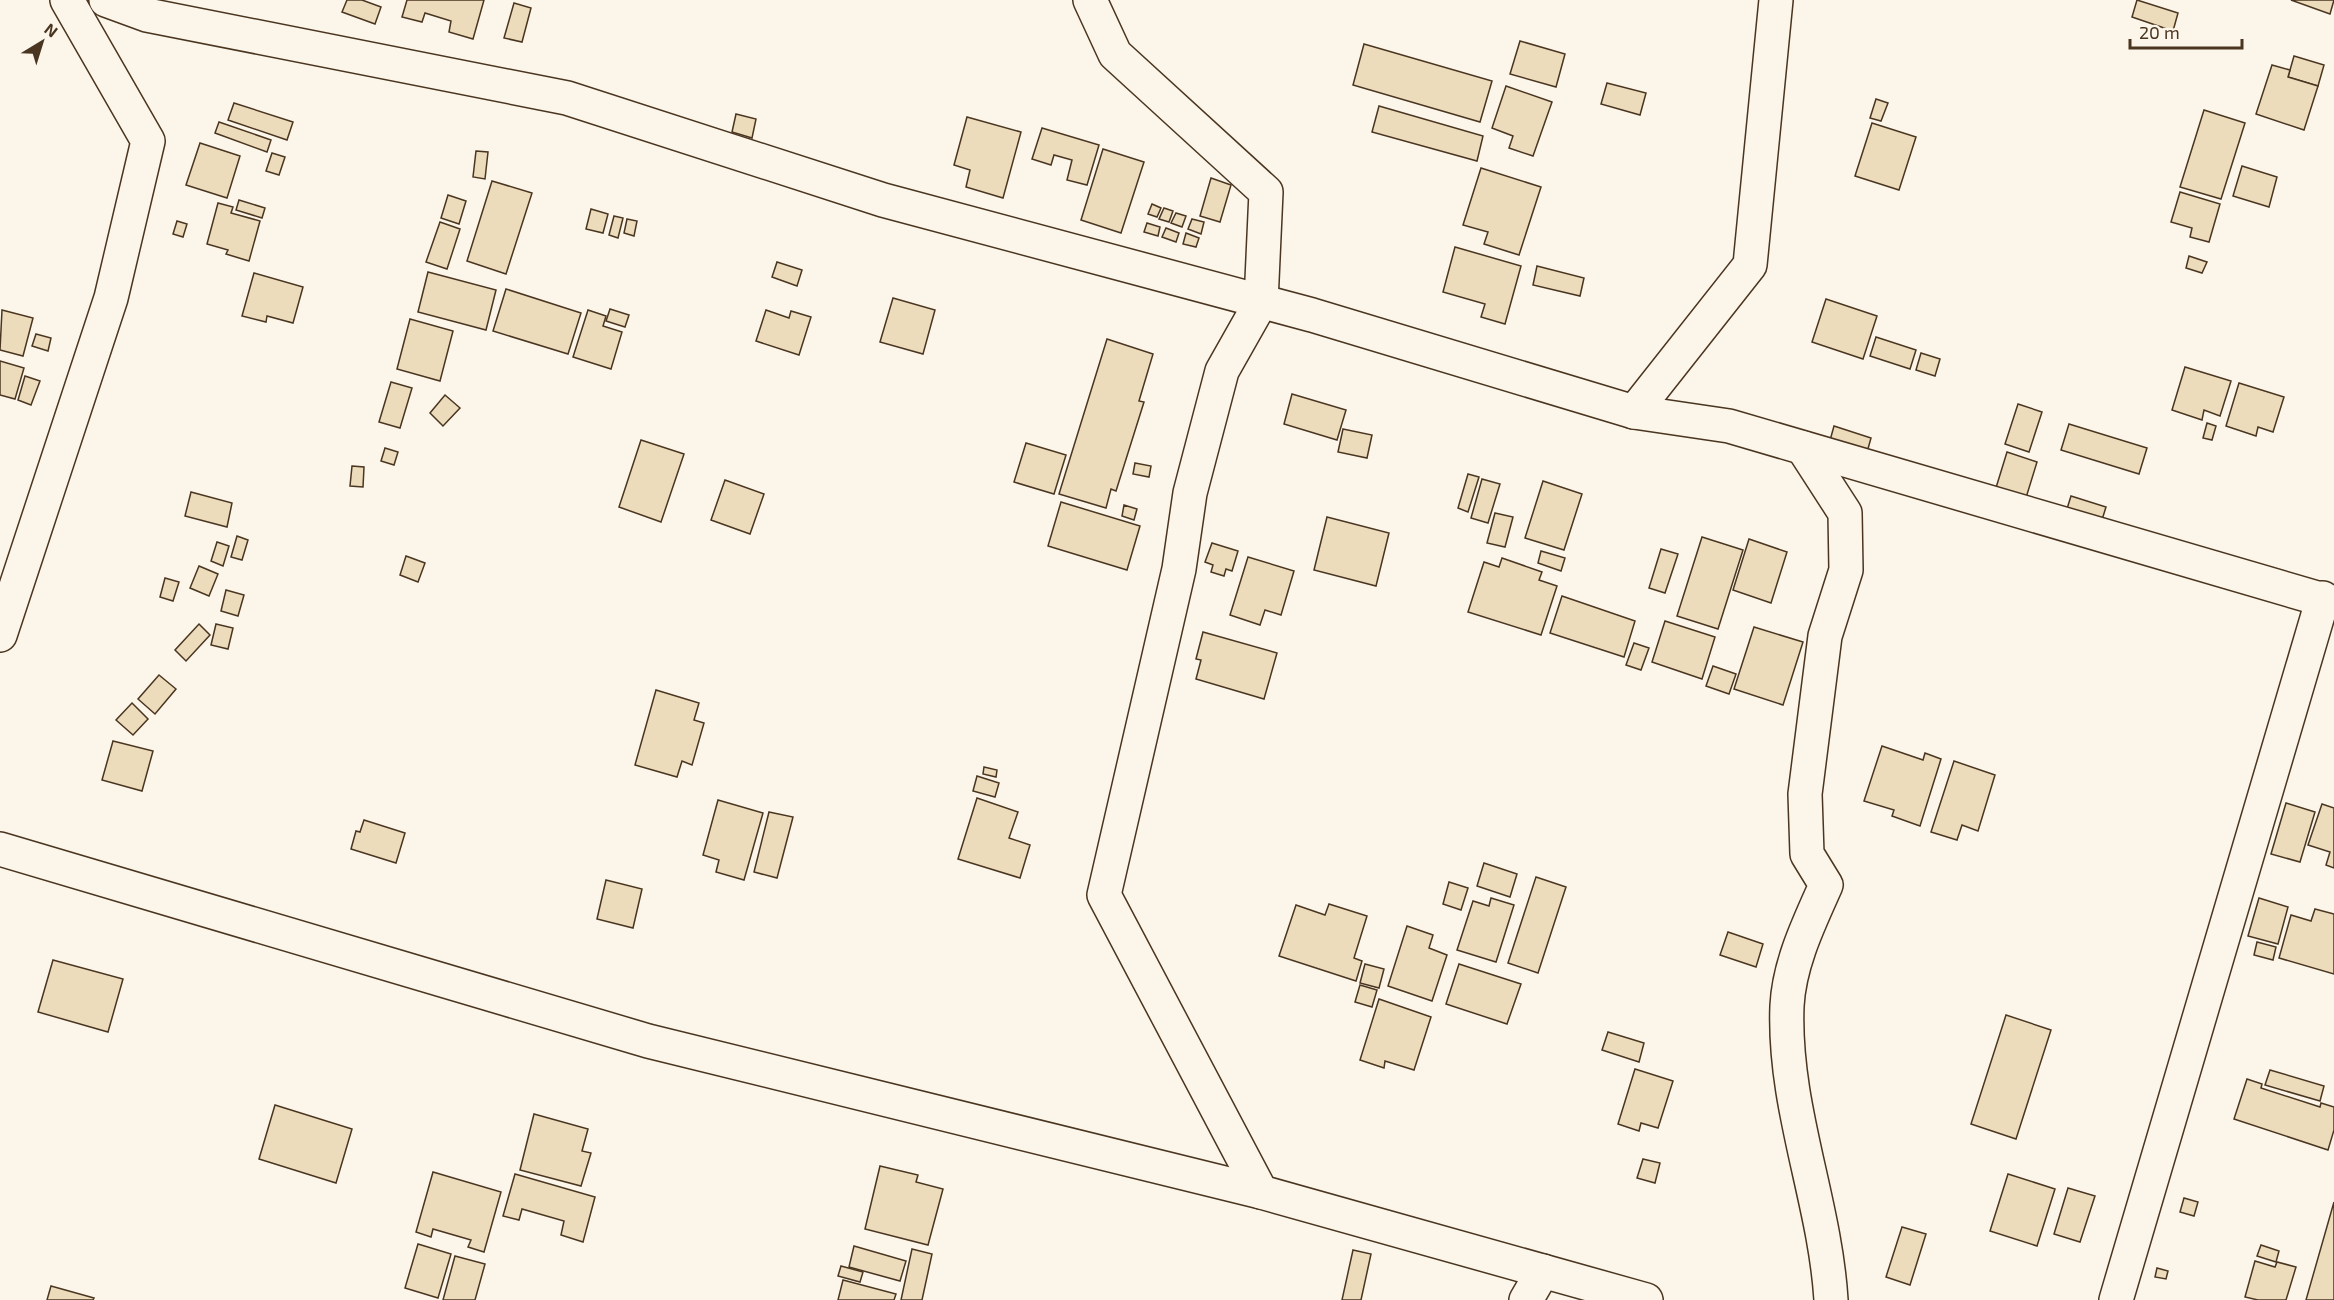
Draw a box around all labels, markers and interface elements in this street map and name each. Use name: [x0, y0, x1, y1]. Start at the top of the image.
north arrow: [12, 12, 72, 72]
scale bar: [2130, 12, 2242, 50]
text: N: [41, 19, 62, 41]
text: 20 m: [2139, 21, 2180, 43]

